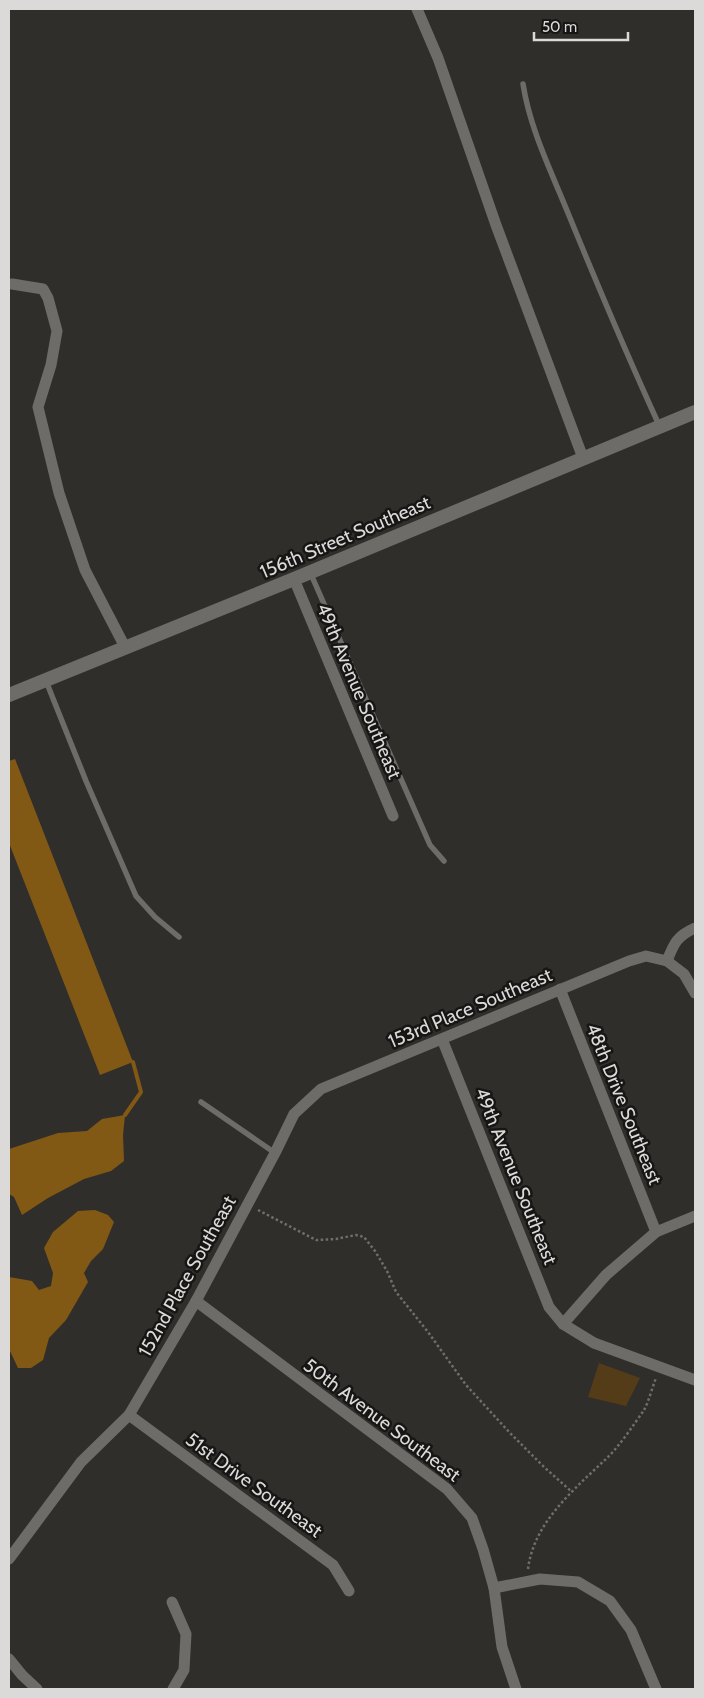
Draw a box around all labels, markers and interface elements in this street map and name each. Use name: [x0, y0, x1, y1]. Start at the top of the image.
scale bar: [534, 10, 628, 42]
text: 50 m: [542, 18, 577, 36]
street label: 156th Street Southeast: [256, 490, 434, 583]
street label: 49th Avenue Southeast: [312, 600, 407, 783]
street label: 153rd Place Southeast: [385, 963, 556, 1053]
street label: 48th Drive Southeast: [581, 1020, 667, 1188]
street label: 49th Avenue Southeast: [470, 1084, 562, 1268]
street label: 152nd Place Southeast: [133, 1191, 241, 1360]
street label: 50th Avenue Southeast: [299, 1354, 465, 1487]
street label: 51st Drive Southeast: [181, 1428, 327, 1543]

